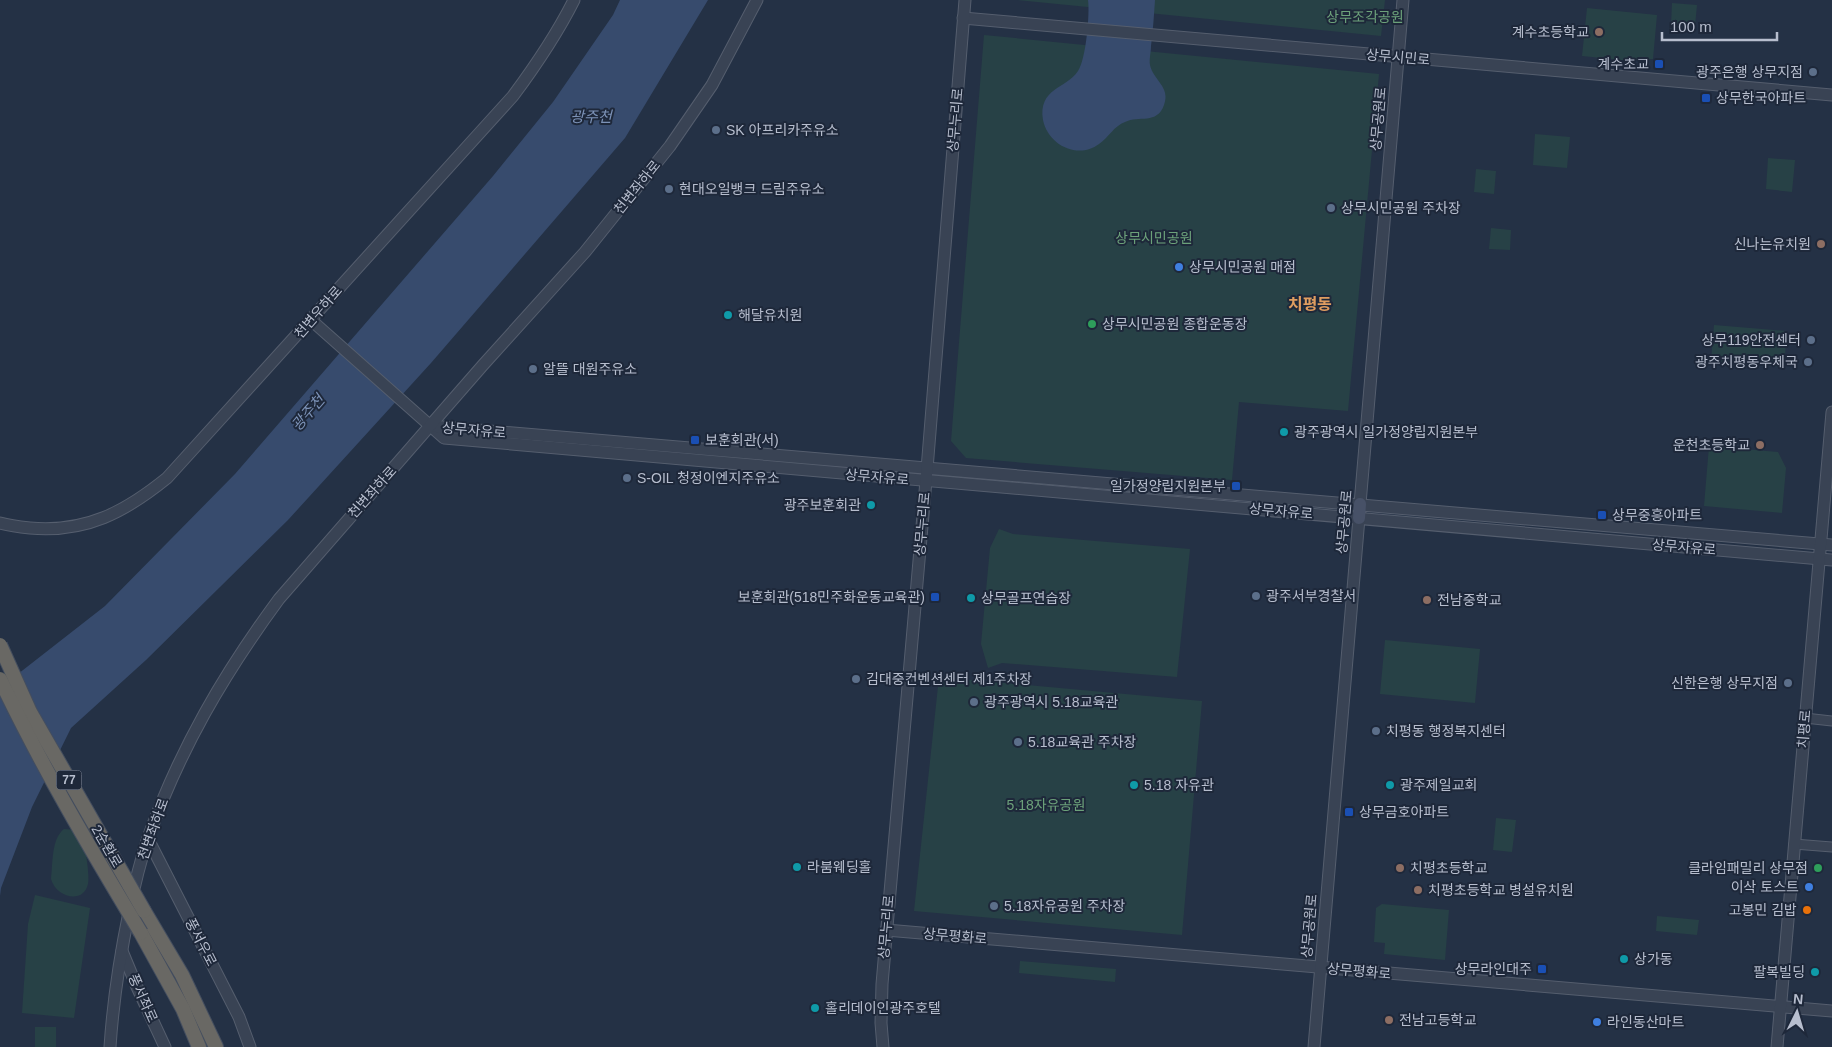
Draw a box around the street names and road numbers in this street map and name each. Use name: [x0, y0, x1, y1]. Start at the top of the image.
street label: 상무시민로: [1365, 46, 1431, 68]
street label: 상무공원로: [1367, 86, 1389, 152]
street label: 상무누리로: [944, 87, 966, 153]
street label: 천변좌하로: [611, 157, 664, 217]
street label: 천변우하로: [291, 282, 345, 342]
street label: 상무자유로: [441, 419, 507, 441]
street label: 천변좌하로: [345, 463, 400, 521]
street label: 상무자유로: [844, 466, 910, 488]
street label: 상무공원로: [1333, 489, 1355, 555]
street label: 상무누리로: [911, 491, 933, 557]
street label: 상무자유로: [1248, 500, 1314, 522]
street label: 상무자유로: [1651, 536, 1717, 558]
street label: 치평로: [1794, 709, 1814, 749]
road number: 77: [56, 770, 82, 790]
street label: 천변좌하로: [134, 796, 172, 862]
street label: 2순환로: [88, 822, 126, 870]
street label: 상무공원로: [1298, 893, 1320, 959]
street label: 상무누리로: [875, 894, 897, 960]
street label: 풍서우로: [182, 915, 220, 969]
street label: 상무평화로: [922, 925, 988, 947]
street label: 상무평화로: [1326, 960, 1392, 982]
street label: 풍서좌로: [125, 971, 161, 1025]

